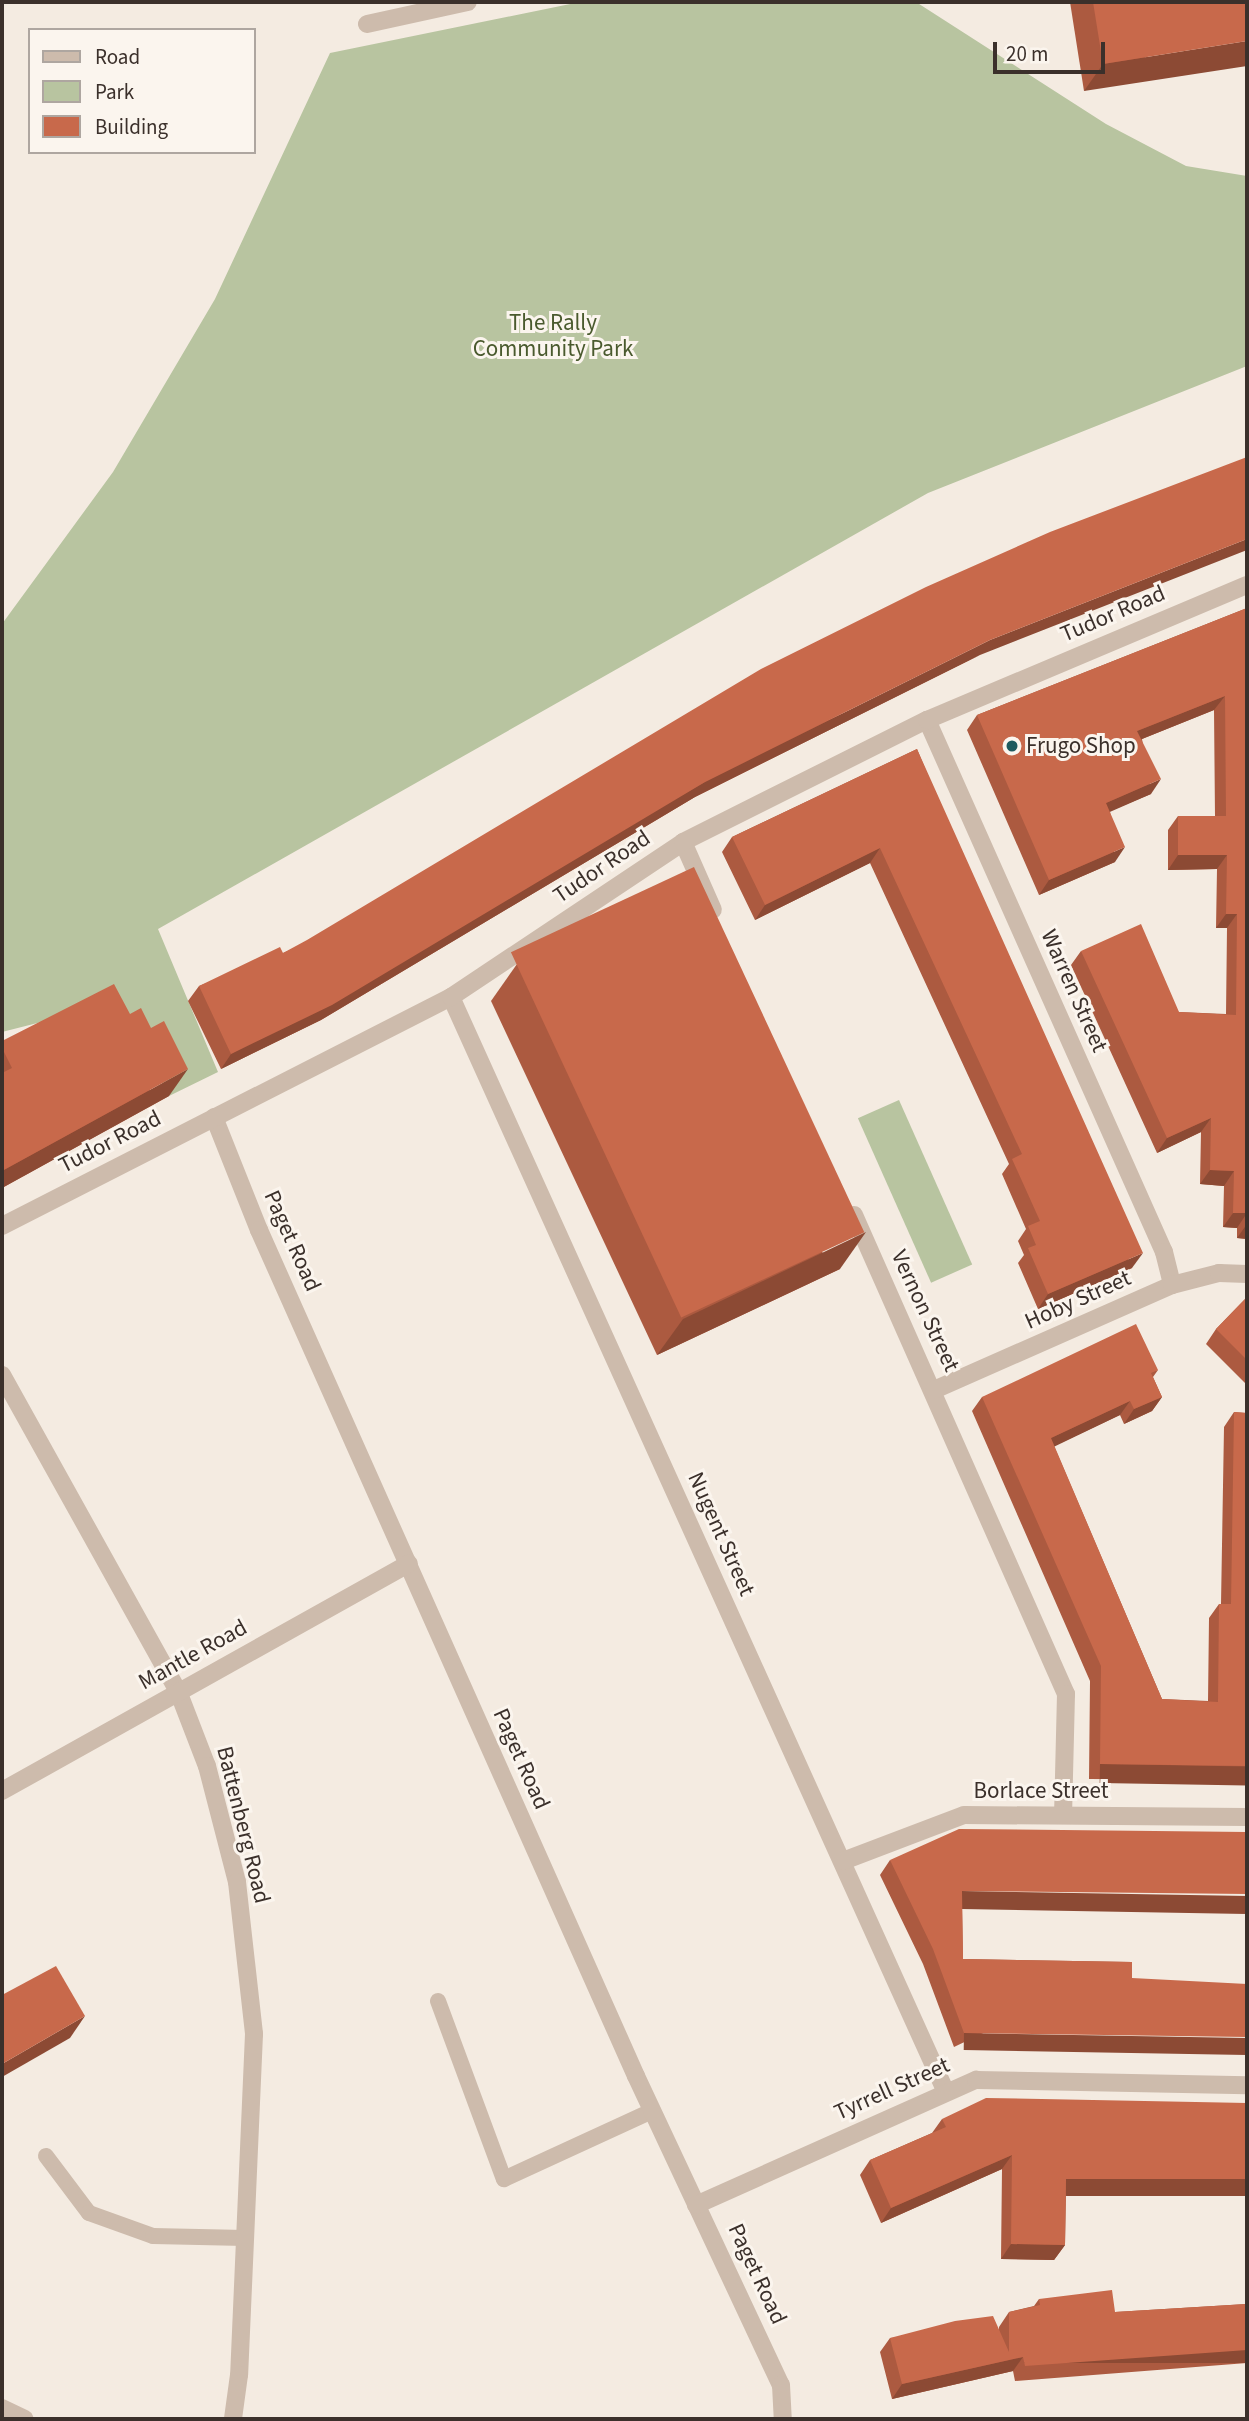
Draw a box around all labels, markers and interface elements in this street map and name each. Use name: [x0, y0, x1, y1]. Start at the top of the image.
legend: [28, 28, 256, 154]
scale bar: [997, 28, 1109, 72]
text: 20 m: [1006, 39, 1048, 69]
text: Road: [95, 42, 140, 72]
text: Park: [95, 77, 134, 107]
text: Building: [95, 112, 168, 142]
park label: The Rally Community Park: [473, 309, 633, 363]
street label: Tudor Road: [1057, 580, 1169, 648]
place label: Frugo Shop: [1026, 732, 1136, 760]
marker: Frugo Shop: [1004, 738, 1020, 754]
street label: Tudor Road: [548, 825, 656, 909]
street label: Warren Street: [1035, 925, 1113, 1057]
street label: Tudor Road: [54, 1105, 166, 1179]
street label: Paget Road: [257, 1186, 327, 1296]
street label: Vernon Street: [885, 1246, 965, 1376]
street label: Hoby Street: [1021, 1264, 1135, 1336]
street label: Nugent Street: [681, 1468, 761, 1600]
street label: Mantle Road: [134, 1614, 252, 1696]
street label: Paget Road: [486, 1704, 556, 1814]
street label: Battenberg Road: [210, 1744, 276, 1906]
street label: Borlace Street: [973, 1777, 1109, 1805]
street label: Tyrrell Street: [830, 2051, 954, 2127]
street label: Paget Road: [722, 2219, 792, 2329]

